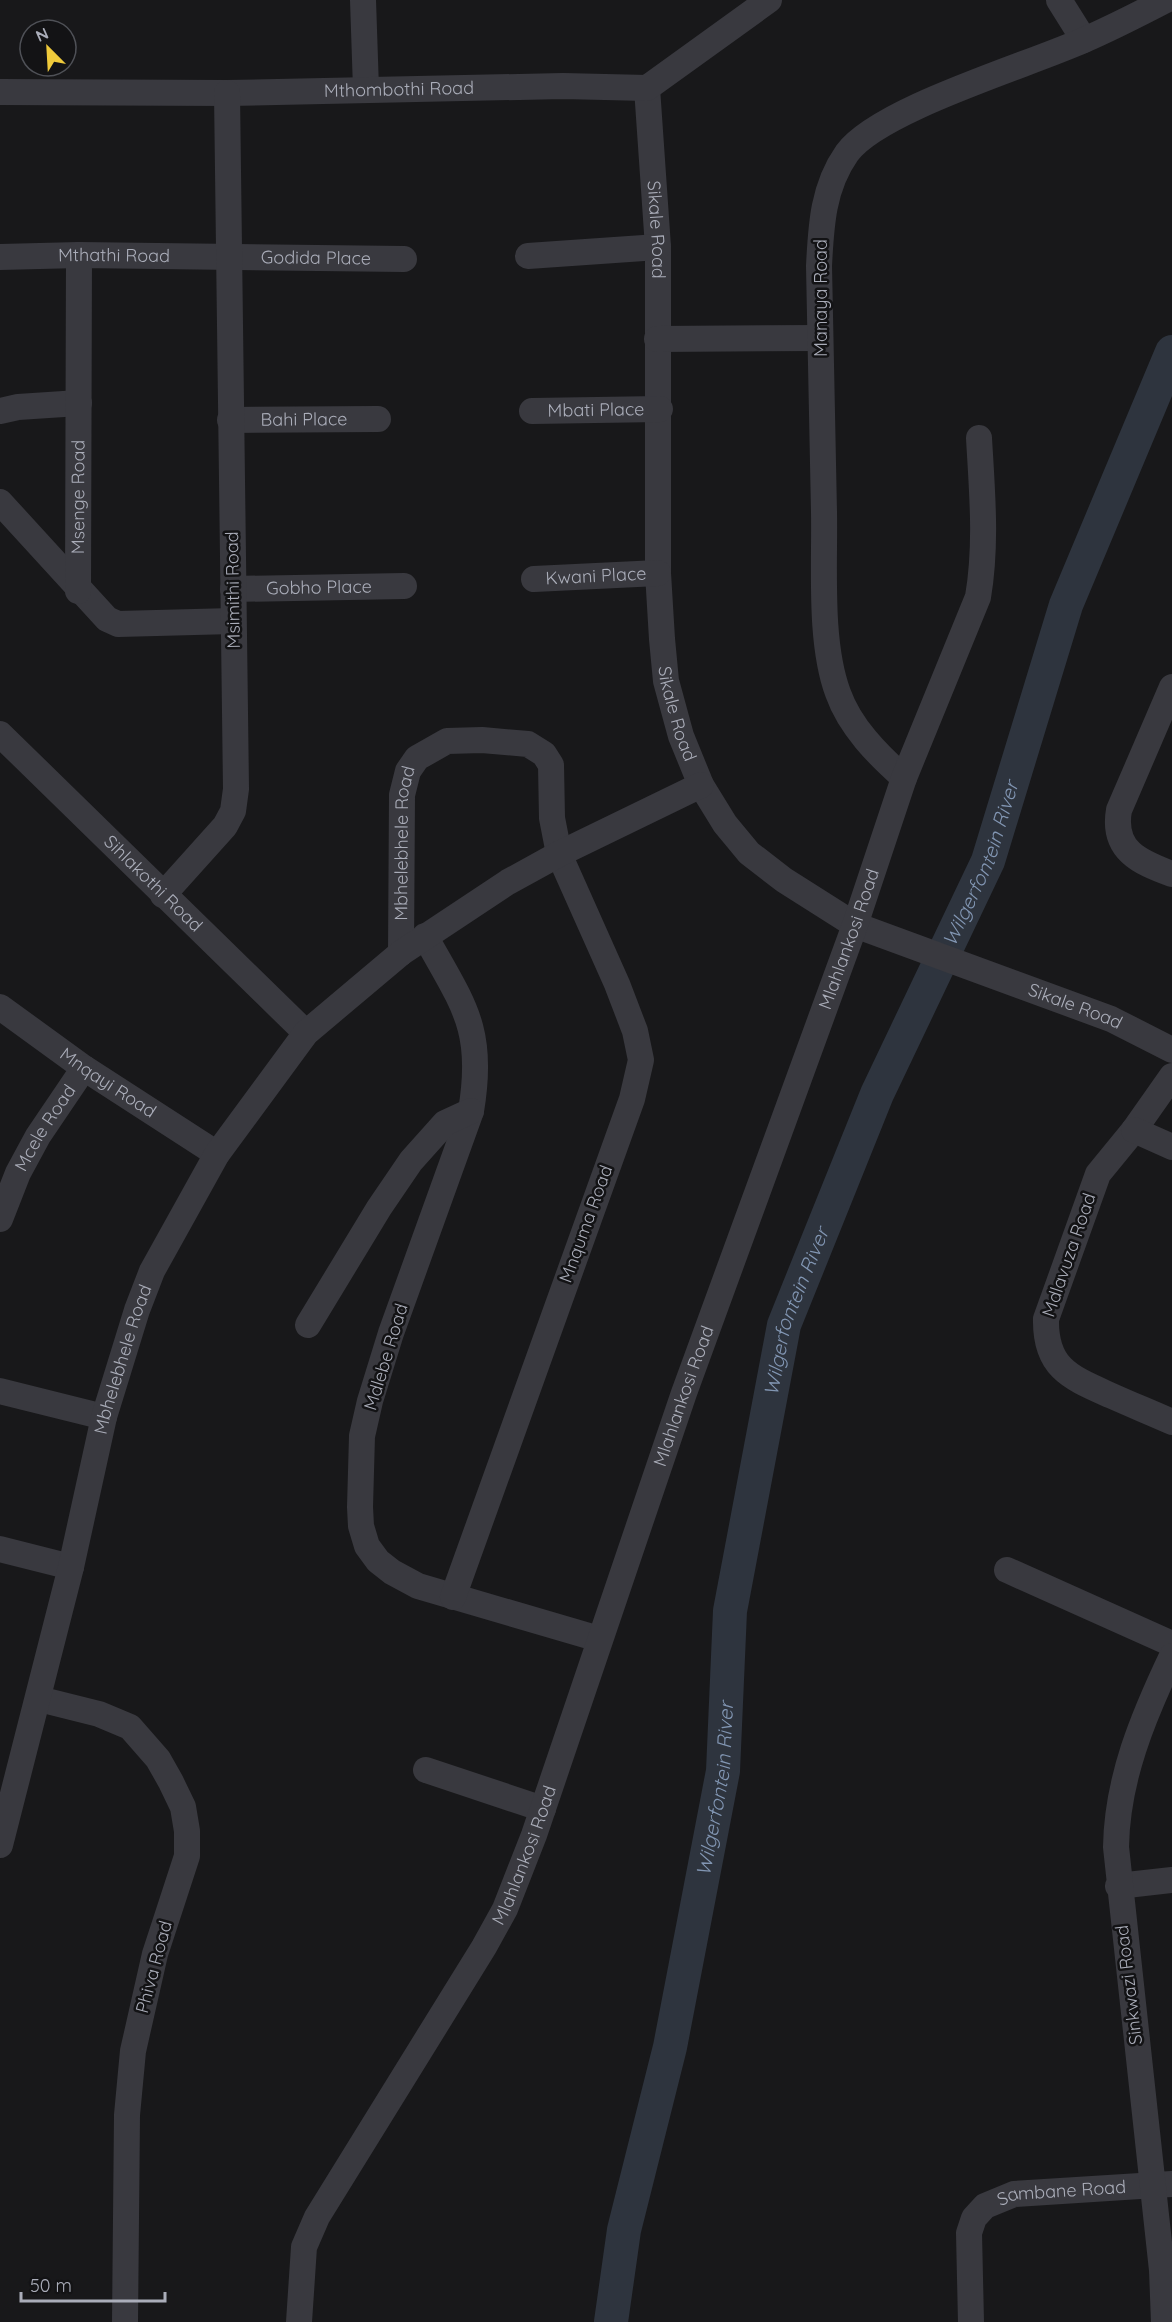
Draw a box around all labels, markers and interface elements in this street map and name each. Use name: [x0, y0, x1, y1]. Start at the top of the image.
north arrow: [18, 18, 78, 78]
text: N: [32, 23, 51, 46]
street label: Mthombothi Road: [324, 76, 474, 102]
street label: Sikale Road: [642, 180, 670, 279]
street label: Manaya Road: [809, 239, 832, 357]
street label: Mthathi Road: [58, 243, 170, 267]
street label: Godida Place: [261, 245, 371, 270]
street label: Mbati Place: [547, 397, 645, 422]
street label: Bahi Place: [260, 407, 348, 431]
street label: Msenge Road: [66, 440, 89, 554]
street label: Msimithi Road: [220, 531, 245, 649]
street label: Kwani Place: [545, 562, 647, 589]
street label: Gobho Place: [266, 575, 372, 599]
street label: Sikale Road: [654, 665, 702, 765]
street label: Mbhelebhele Road: [389, 763, 420, 921]
water label: Wilgerfontein River: [936, 776, 1024, 950]
street label: Sihlakothi Road: [99, 830, 208, 937]
street label: Mlahlankosi Road: [813, 866, 884, 1012]
street label: Sikale Road: [1025, 978, 1126, 1034]
street label: Mnqayi Road: [55, 1042, 161, 1123]
street label: Mcele Road: [9, 1080, 81, 1175]
street label: Mnquma Road: [554, 1162, 617, 1286]
street label: Mdlavuza Road: [1037, 1190, 1100, 1320]
water label: Wilgerfontein River: [758, 1222, 835, 1398]
street label: Mbhelebhele Road: [89, 1281, 157, 1436]
street label: Mdlebe Road: [358, 1301, 413, 1413]
street label: Mlahlankosi Road: [648, 1322, 719, 1469]
water label: Wilgerfontein River: [690, 1699, 738, 1878]
street label: Mlahlankosi Road: [486, 1782, 561, 1929]
street label: Phiva Road: [130, 1918, 177, 2016]
street label: Sinkwazi Road: [1110, 1924, 1147, 2046]
street label: Sambane Road: [993, 2175, 1127, 2211]
scale bar: [21, 2265, 165, 2303]
text: 50 m: [30, 2274, 72, 2297]

